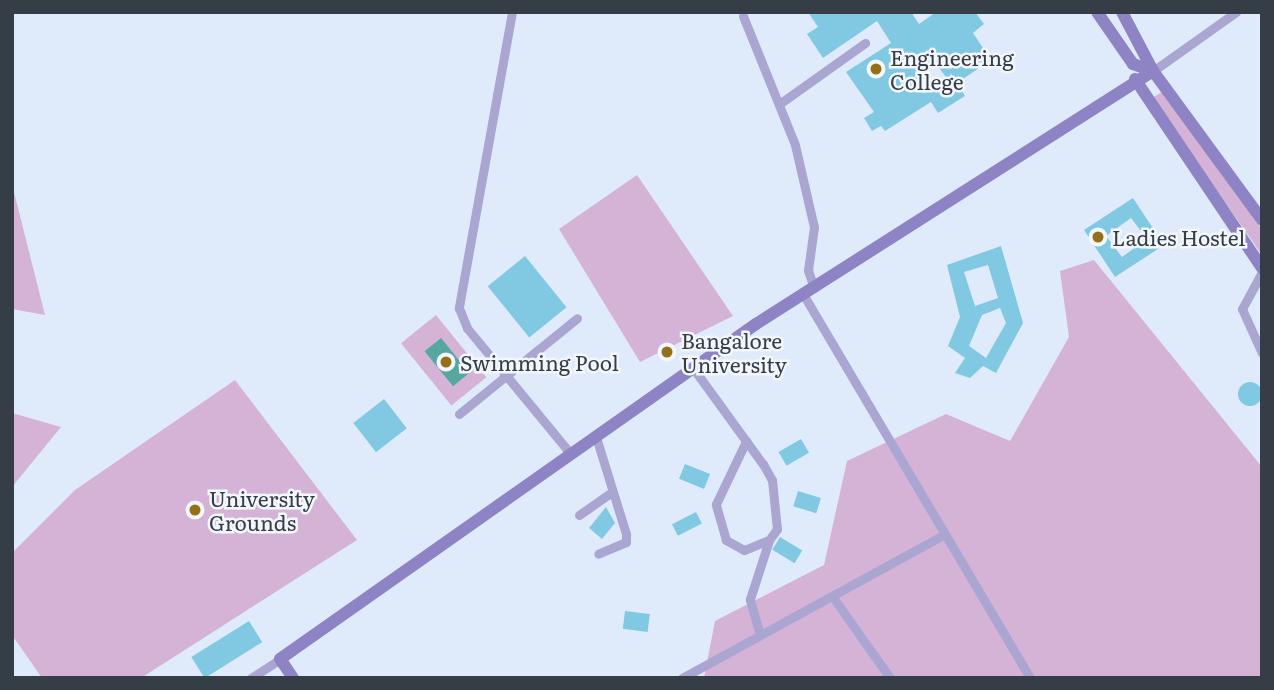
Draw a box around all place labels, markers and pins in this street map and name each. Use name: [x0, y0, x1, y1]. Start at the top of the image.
place label: Engineering College: [890, 44, 1014, 94]
marker: Engineering College: [868, 61, 884, 77]
place label: Ladies Hostel: [1112, 224, 1245, 250]
marker: Ladies Hostel: [1090, 229, 1106, 245]
place label: Bangalore University: [681, 327, 787, 377]
marker: Bangalore University: [659, 344, 675, 360]
place label: Swimming Pool: [460, 349, 619, 375]
marker: Swimming Pool: [438, 354, 454, 370]
place label: University Grounds: [209, 485, 315, 535]
marker: University Grounds: [187, 502, 203, 518]

